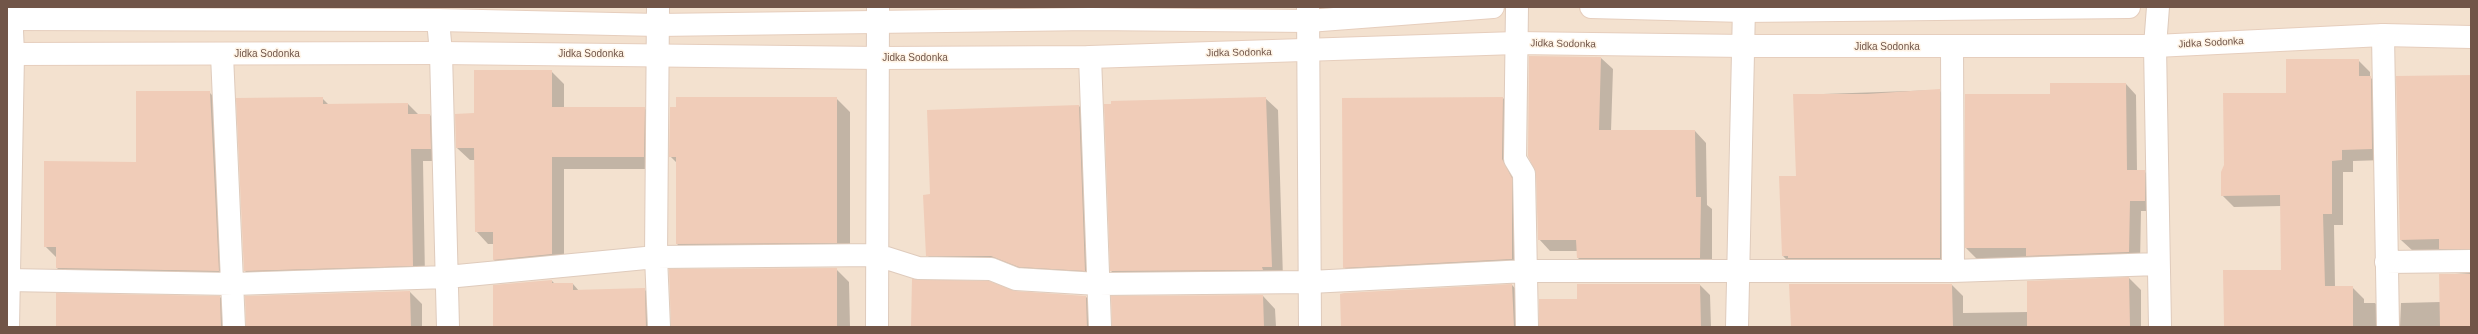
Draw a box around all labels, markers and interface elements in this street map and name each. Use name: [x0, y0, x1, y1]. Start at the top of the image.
street label: Jidka Sodonka: [2178, 35, 2244, 51]
street label: Jidka Sodonka: [1530, 37, 1596, 51]
street label: Jidka Sodonka: [1854, 41, 1920, 53]
street label: Jidka Sodonka: [1206, 46, 1272, 60]
street label: Jidka Sodonka: [234, 48, 300, 60]
street label: Jidka Sodonka: [558, 48, 624, 60]
street label: Jidka Sodonka: [882, 52, 948, 64]

